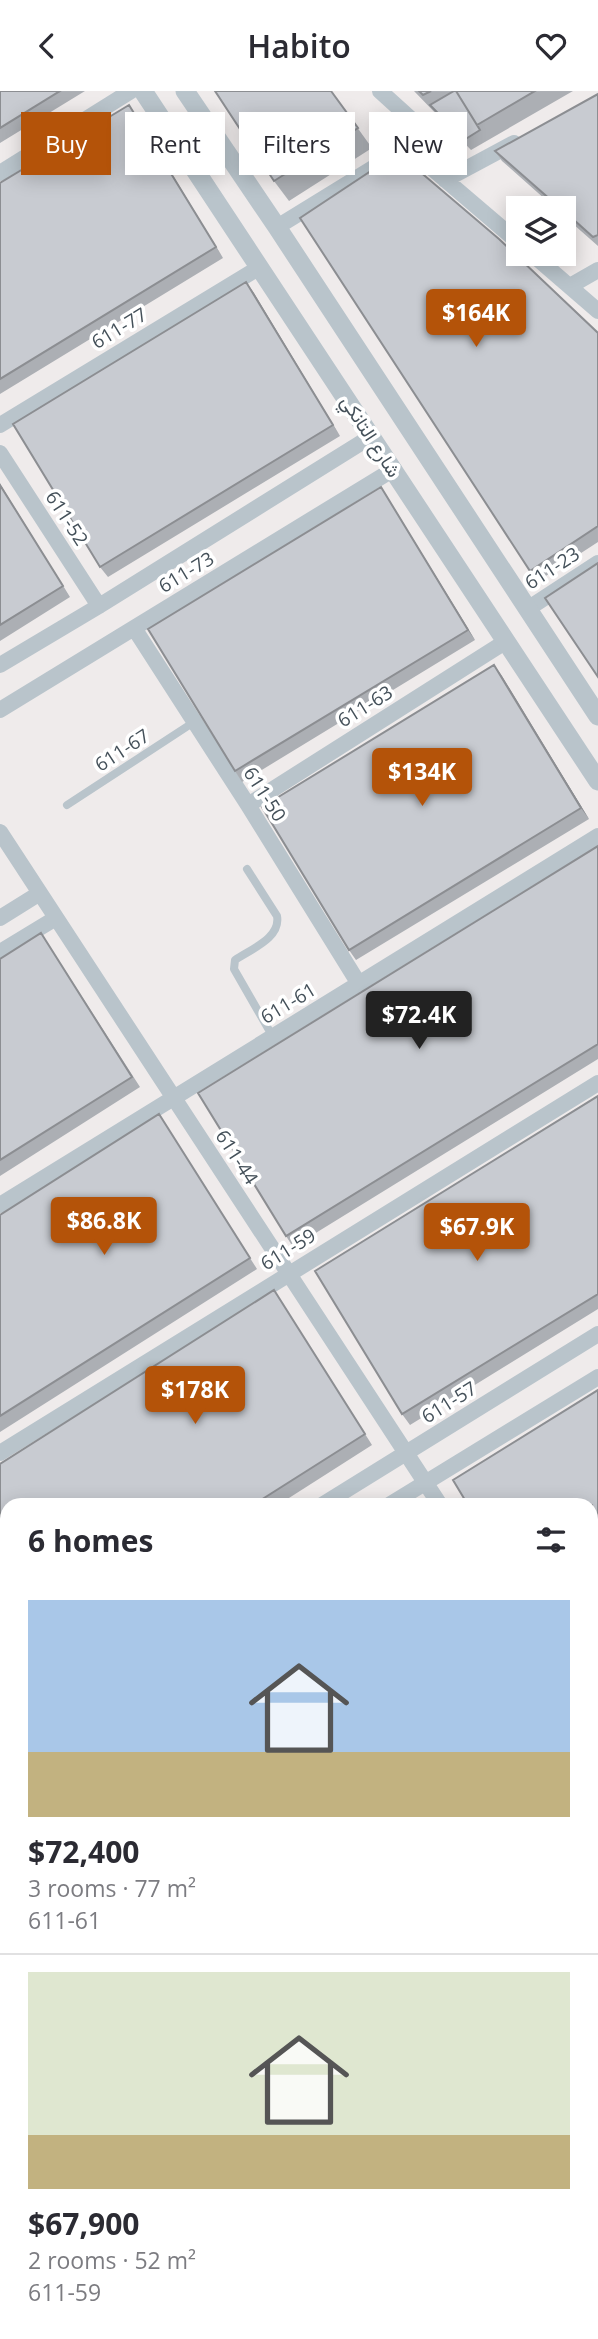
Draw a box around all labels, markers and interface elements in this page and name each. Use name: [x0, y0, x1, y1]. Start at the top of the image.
text: Habito: [247, 24, 351, 67]
icon: back: [28, 27, 66, 65]
icon: heart: [532, 27, 570, 65]
chip: Buy: [21, 112, 111, 175]
chip: Rent: [125, 112, 225, 175]
chip: Filters: [239, 112, 355, 175]
chip: New: [369, 112, 467, 175]
map controls: [506, 196, 576, 266]
button: layers: [506, 196, 576, 266]
pin: $164K: [427, 289, 525, 349]
text: $164K: [442, 296, 510, 328]
street label: 611-77: [86, 301, 152, 355]
street label: شارع التانكي: [332, 390, 407, 484]
street label: 611-52: [40, 486, 94, 550]
street label: 611-23: [520, 541, 584, 595]
street label: 611-73: [153, 545, 219, 599]
street label: 611-63: [332, 679, 398, 733]
street label: 611-67: [90, 723, 154, 777]
pin: $134K: [373, 749, 471, 808]
text: $134K: [388, 755, 456, 787]
street label: 611-50: [238, 762, 292, 826]
street label: 611-61: [255, 976, 321, 1030]
pin: $72.4K: [362, 991, 476, 1051]
text: $72.4K: [382, 998, 456, 1030]
street label: 611-44: [210, 1125, 264, 1190]
pin: $86.8K: [47, 1197, 161, 1257]
pin: $67.9K: [420, 1203, 534, 1263]
text: $86.8K: [67, 1204, 141, 1236]
text: $67.9K: [440, 1210, 514, 1242]
street label: 611-59: [255, 1222, 321, 1276]
pin: $178K: [146, 1367, 244, 1426]
text: $178K: [161, 1373, 229, 1405]
street label: 611-57: [416, 1375, 482, 1429]
text: 6 homes: [28, 1520, 153, 1561]
icon: filters: [532, 1521, 570, 1559]
icon: home: [236, 1645, 362, 1771]
text: $72,400: [28, 1831, 139, 1872]
text: 3 rooms · 77 m²: [28, 1872, 196, 1904]
text: 611-61: [28, 1904, 101, 1936]
icon: home: [236, 2017, 362, 2143]
text: $67,900: [28, 2203, 139, 2244]
text: 2 rooms · 52 m²: [28, 2244, 196, 2276]
text: 611-59: [28, 2276, 101, 2308]

